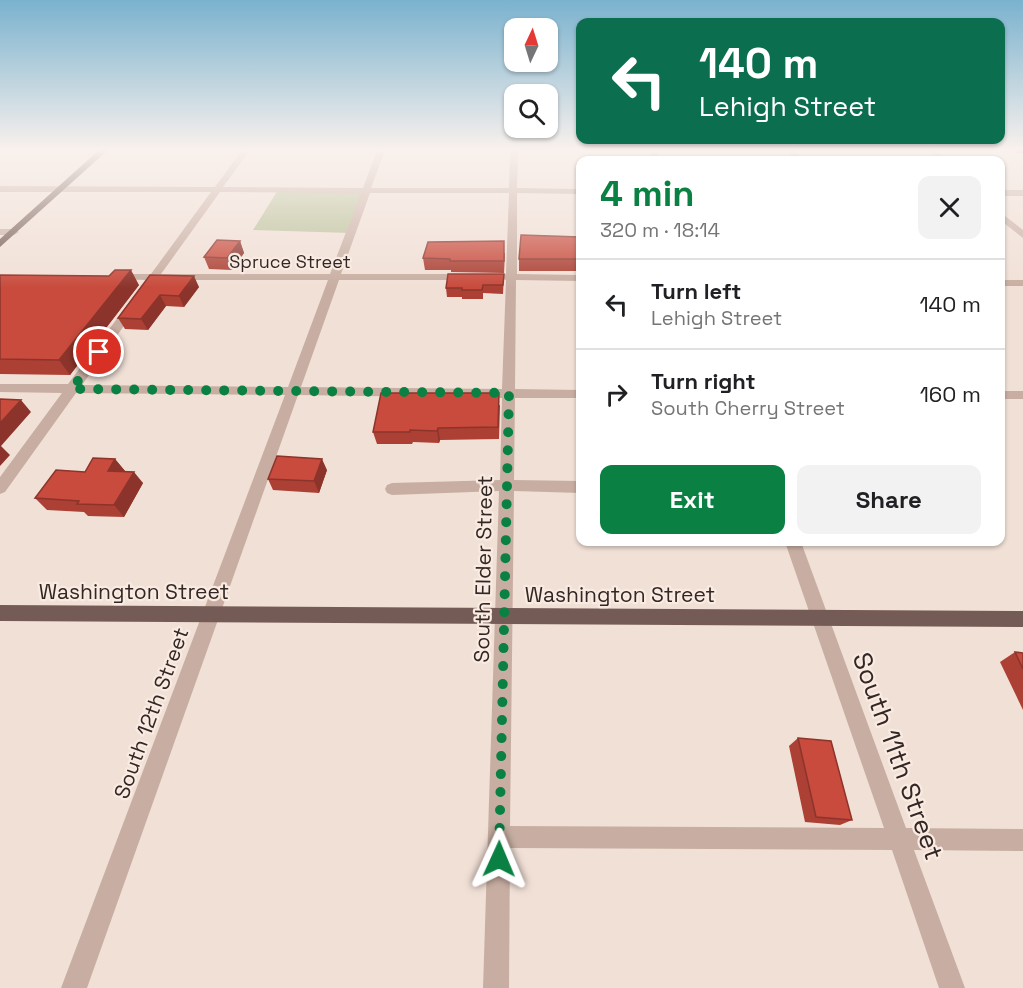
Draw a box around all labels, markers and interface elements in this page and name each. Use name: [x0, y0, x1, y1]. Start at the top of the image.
north arrow: [504, 18, 558, 72]
map controls: [504, 18, 558, 138]
text: 140 m: [699, 37, 818, 90]
icon: left: [600, 42, 678, 120]
button: search: [504, 84, 558, 138]
text: Lehigh Street: [699, 89, 876, 124]
text: 4 min: [600, 171, 695, 217]
button: close: [918, 176, 981, 239]
text: 320 m · 18:14: [600, 217, 720, 243]
street label: Spruce Street: [229, 250, 351, 273]
text: Turn left: [651, 277, 741, 305]
icon: left: [600, 288, 633, 321]
text: 140 m: [919, 290, 981, 318]
text: Lehigh Street: [651, 305, 782, 331]
pin: [73, 326, 124, 377]
icon: arrive: [82, 335, 115, 368]
text: Turn right: [651, 367, 756, 395]
icon: right: [600, 378, 633, 411]
text: 160 m: [920, 380, 981, 408]
text: South Cherry Street: [651, 395, 845, 421]
button: Exit: [600, 465, 785, 534]
button: Share: [797, 465, 981, 534]
street label: South Elder Street: [468, 475, 498, 663]
street label: Washington Street: [39, 578, 229, 605]
street label: Washington Street: [525, 581, 715, 608]
street label: South 12th Street: [108, 624, 194, 802]
street label: South 11th Street: [845, 648, 951, 864]
position arrow: [467, 827, 531, 891]

